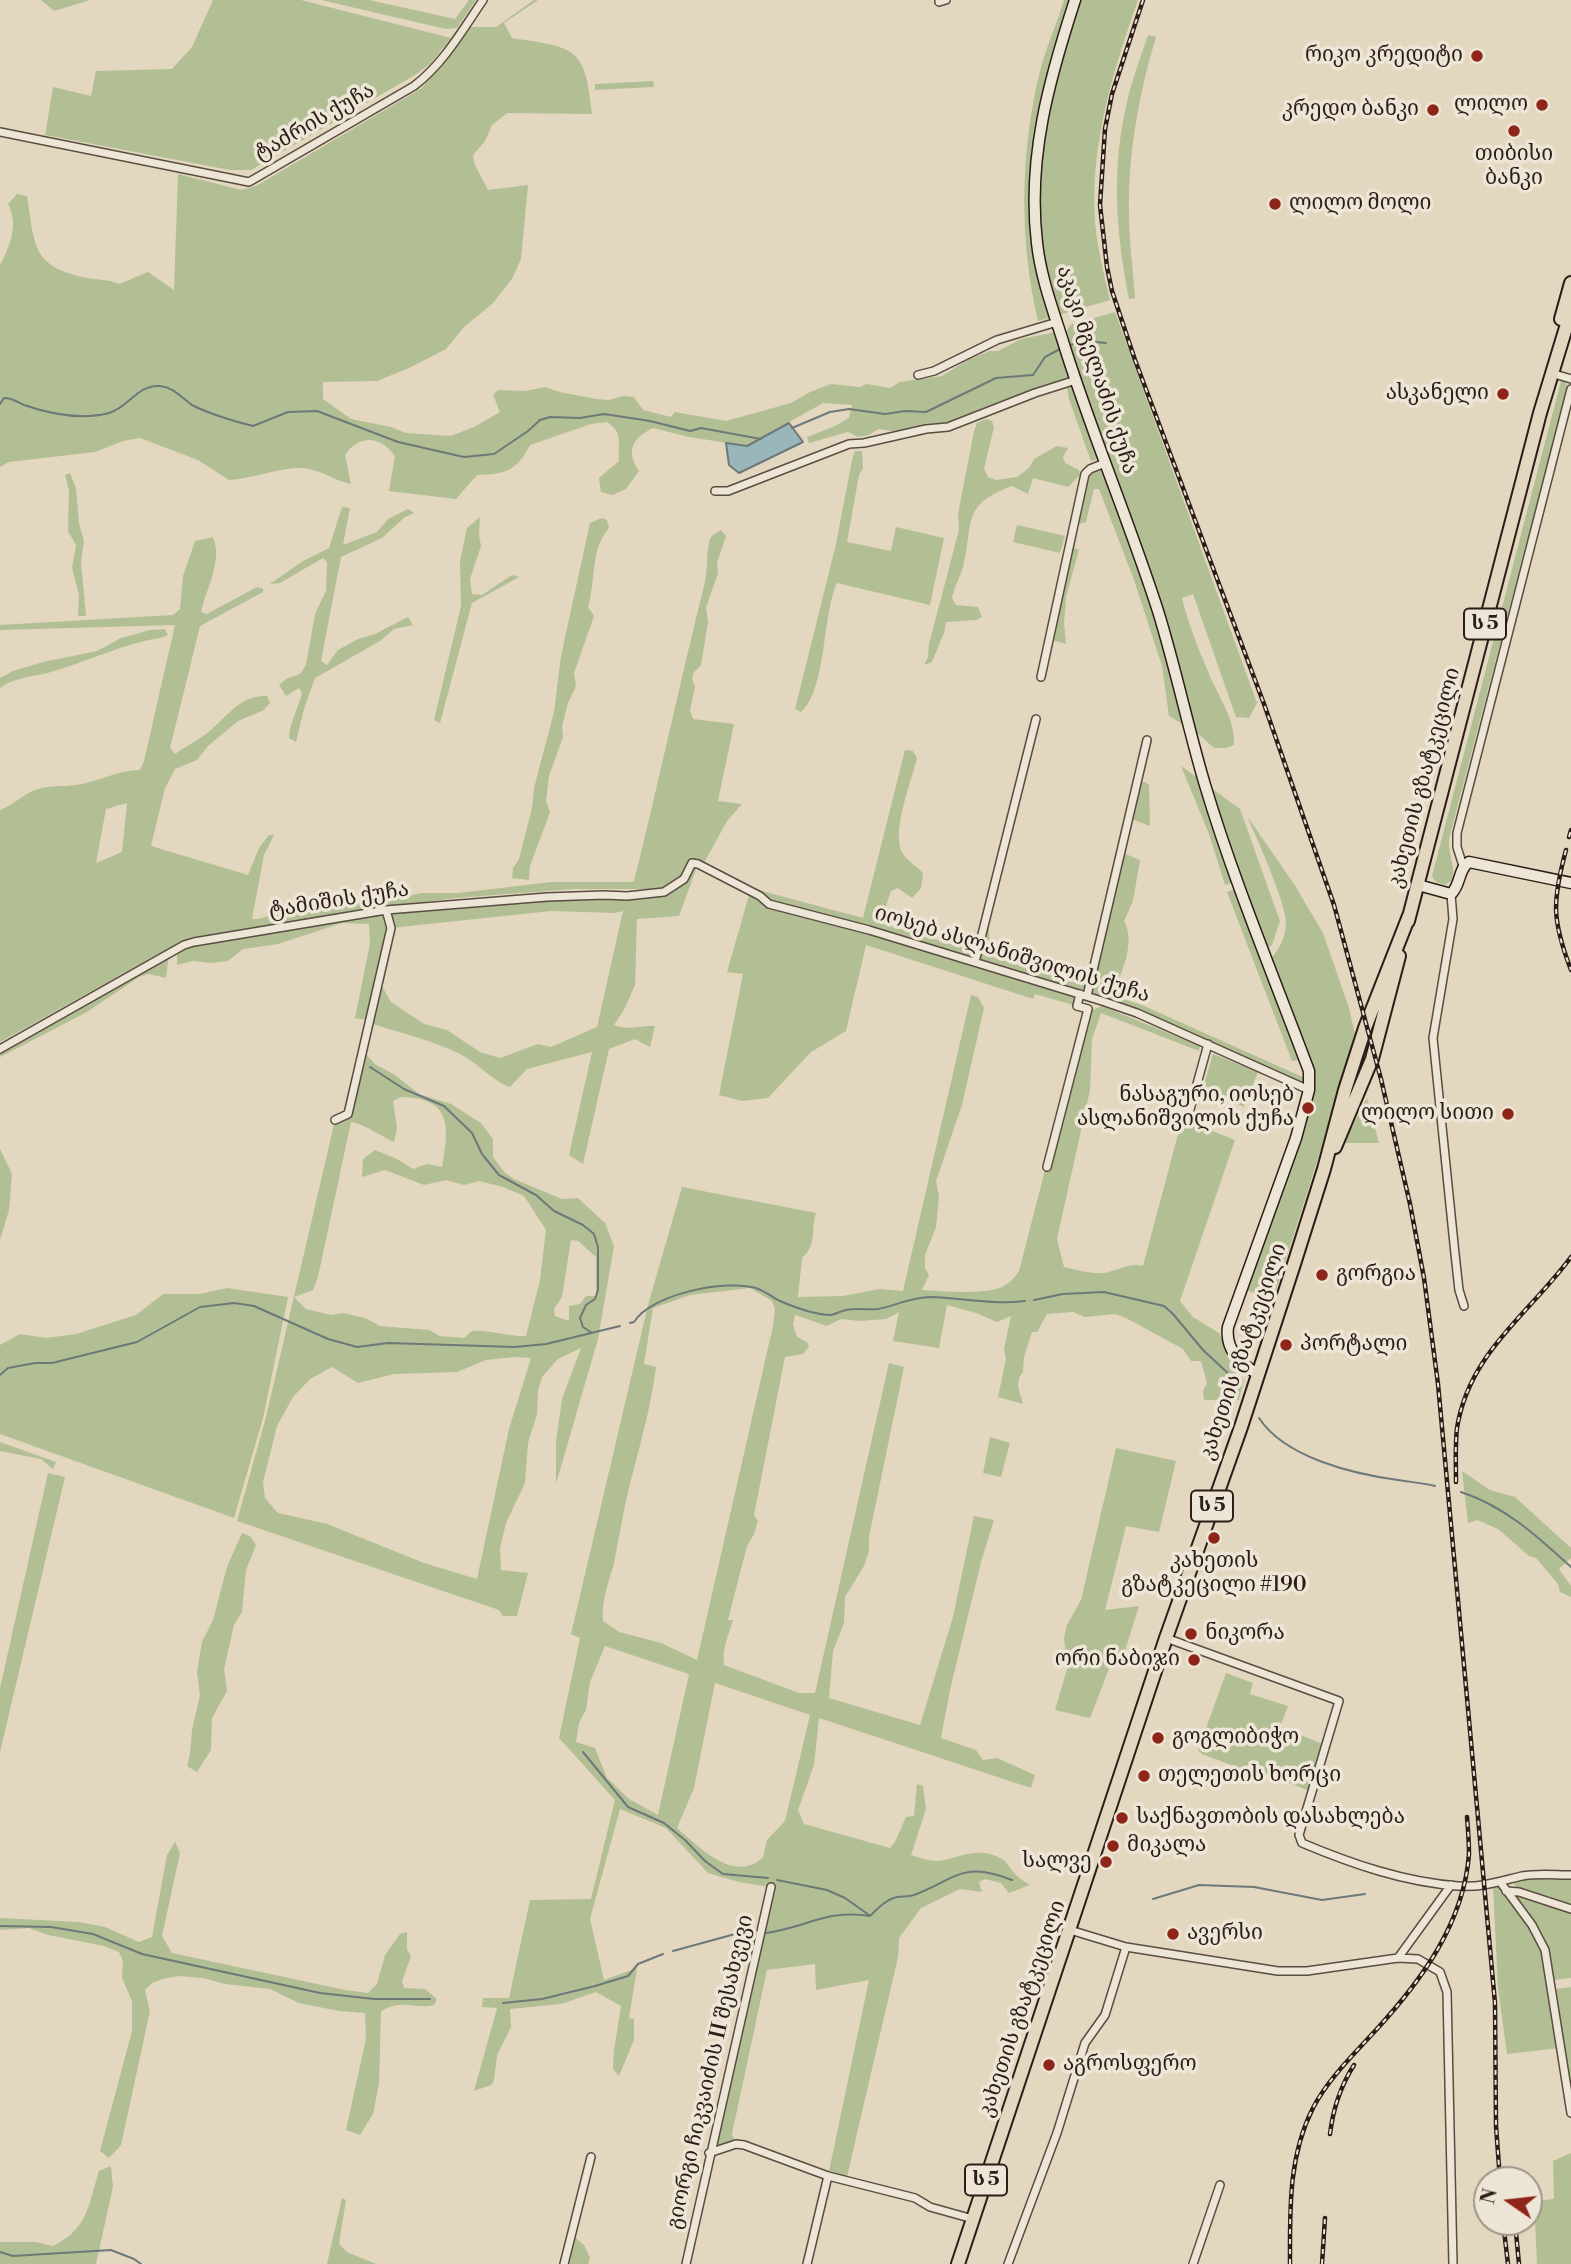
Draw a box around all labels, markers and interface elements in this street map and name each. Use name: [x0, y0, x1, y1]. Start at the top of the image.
place label: რიკო კრედიტი: [1305, 43, 1463, 69]
marker: რიკო კრედიტი: [1469, 48, 1485, 64]
street label: ტაძრის ქუჩა: [251, 79, 379, 167]
place label: ლილო: [1454, 92, 1528, 118]
place label: კრედო ბანკი: [1282, 97, 1419, 123]
marker: ლილო: [1534, 97, 1550, 113]
marker: კრედო ბანკი: [1425, 102, 1441, 118]
marker: თიბისი ბანკი: [1506, 123, 1522, 139]
place label: თიბისი ბანკი: [1475, 142, 1553, 192]
place label: ლილო მოლი: [1289, 191, 1431, 217]
marker: ლილო მოლი: [1267, 196, 1283, 212]
street label: აკაკი მგელაძის ქუჩა: [1050, 262, 1142, 478]
place label: ასკანელი: [1386, 381, 1489, 407]
marker: ასკანელი: [1495, 386, 1511, 402]
road number: ს 5: [1464, 608, 1506, 639]
street label: კახეთის გზატკეცილი: [1383, 665, 1467, 891]
street label: ტამიშის ქუჩა: [267, 877, 411, 925]
street label: იოსებ ასლანიშვილის ქუჩა: [871, 901, 1153, 1009]
place label: ნასაგური, იოსებ ასლანიშვილის ქუჩა: [1077, 1083, 1294, 1133]
marker: ნასაგური, იოსებ ასლანიშვილის ქუჩა: [1300, 1100, 1316, 1116]
place label: ლილო სითი: [1361, 1101, 1494, 1127]
marker: ლილო სითი: [1500, 1106, 1516, 1122]
street label: კახეთის გზატკეცილი: [1195, 1240, 1293, 1464]
place label: გორგია: [1336, 1262, 1416, 1288]
marker: გორგია: [1314, 1267, 1330, 1283]
place label: პორტალი: [1300, 1332, 1407, 1358]
marker: პორტალი: [1278, 1337, 1294, 1353]
road number: ს 5: [1191, 1490, 1233, 1522]
marker: კახეთის გზატკეცილი #190: [1206, 1530, 1222, 1546]
place label: კახეთის გზატკეცილი #190: [1121, 1549, 1307, 1599]
place label: ნიკორა: [1205, 1621, 1285, 1647]
marker: ნიკორა: [1183, 1626, 1199, 1642]
place label: ორი ნაბიჯი: [1055, 1647, 1180, 1673]
marker: ორი ნაბიჯი: [1186, 1652, 1202, 1668]
place label: გოგლიბიჭო: [1172, 1725, 1299, 1751]
marker: გოგლიბიჭო: [1150, 1730, 1166, 1746]
place label: თელეთის ხორცი: [1158, 1763, 1341, 1789]
marker: თელეთის ხორცი: [1136, 1768, 1152, 1784]
place label: საქნავთობის დასახლება: [1136, 1805, 1405, 1831]
marker: საქნავთობის დასახლება: [1114, 1810, 1130, 1826]
place label: მიკალა: [1127, 1833, 1206, 1859]
marker: მიკალა: [1105, 1838, 1121, 1854]
place label: სალვე: [1022, 1849, 1092, 1875]
marker: სალვე: [1098, 1854, 1114, 1870]
street label: კახეთის გზატკეცილი: [974, 1897, 1072, 2121]
street label: გიორგი ჩიკვაიძის II შესახვევი: [663, 1912, 759, 2232]
place label: ავერსი: [1187, 1921, 1263, 1947]
marker: ავერსი: [1165, 1926, 1181, 1942]
place label: აგროსფერო: [1063, 2052, 1197, 2078]
marker: აგროსფერო: [1041, 2057, 1057, 2073]
road number: ს 5: [965, 2164, 1007, 2196]
north arrow: [1473, 2166, 1543, 2236]
text: N: [1476, 2186, 1503, 2207]

